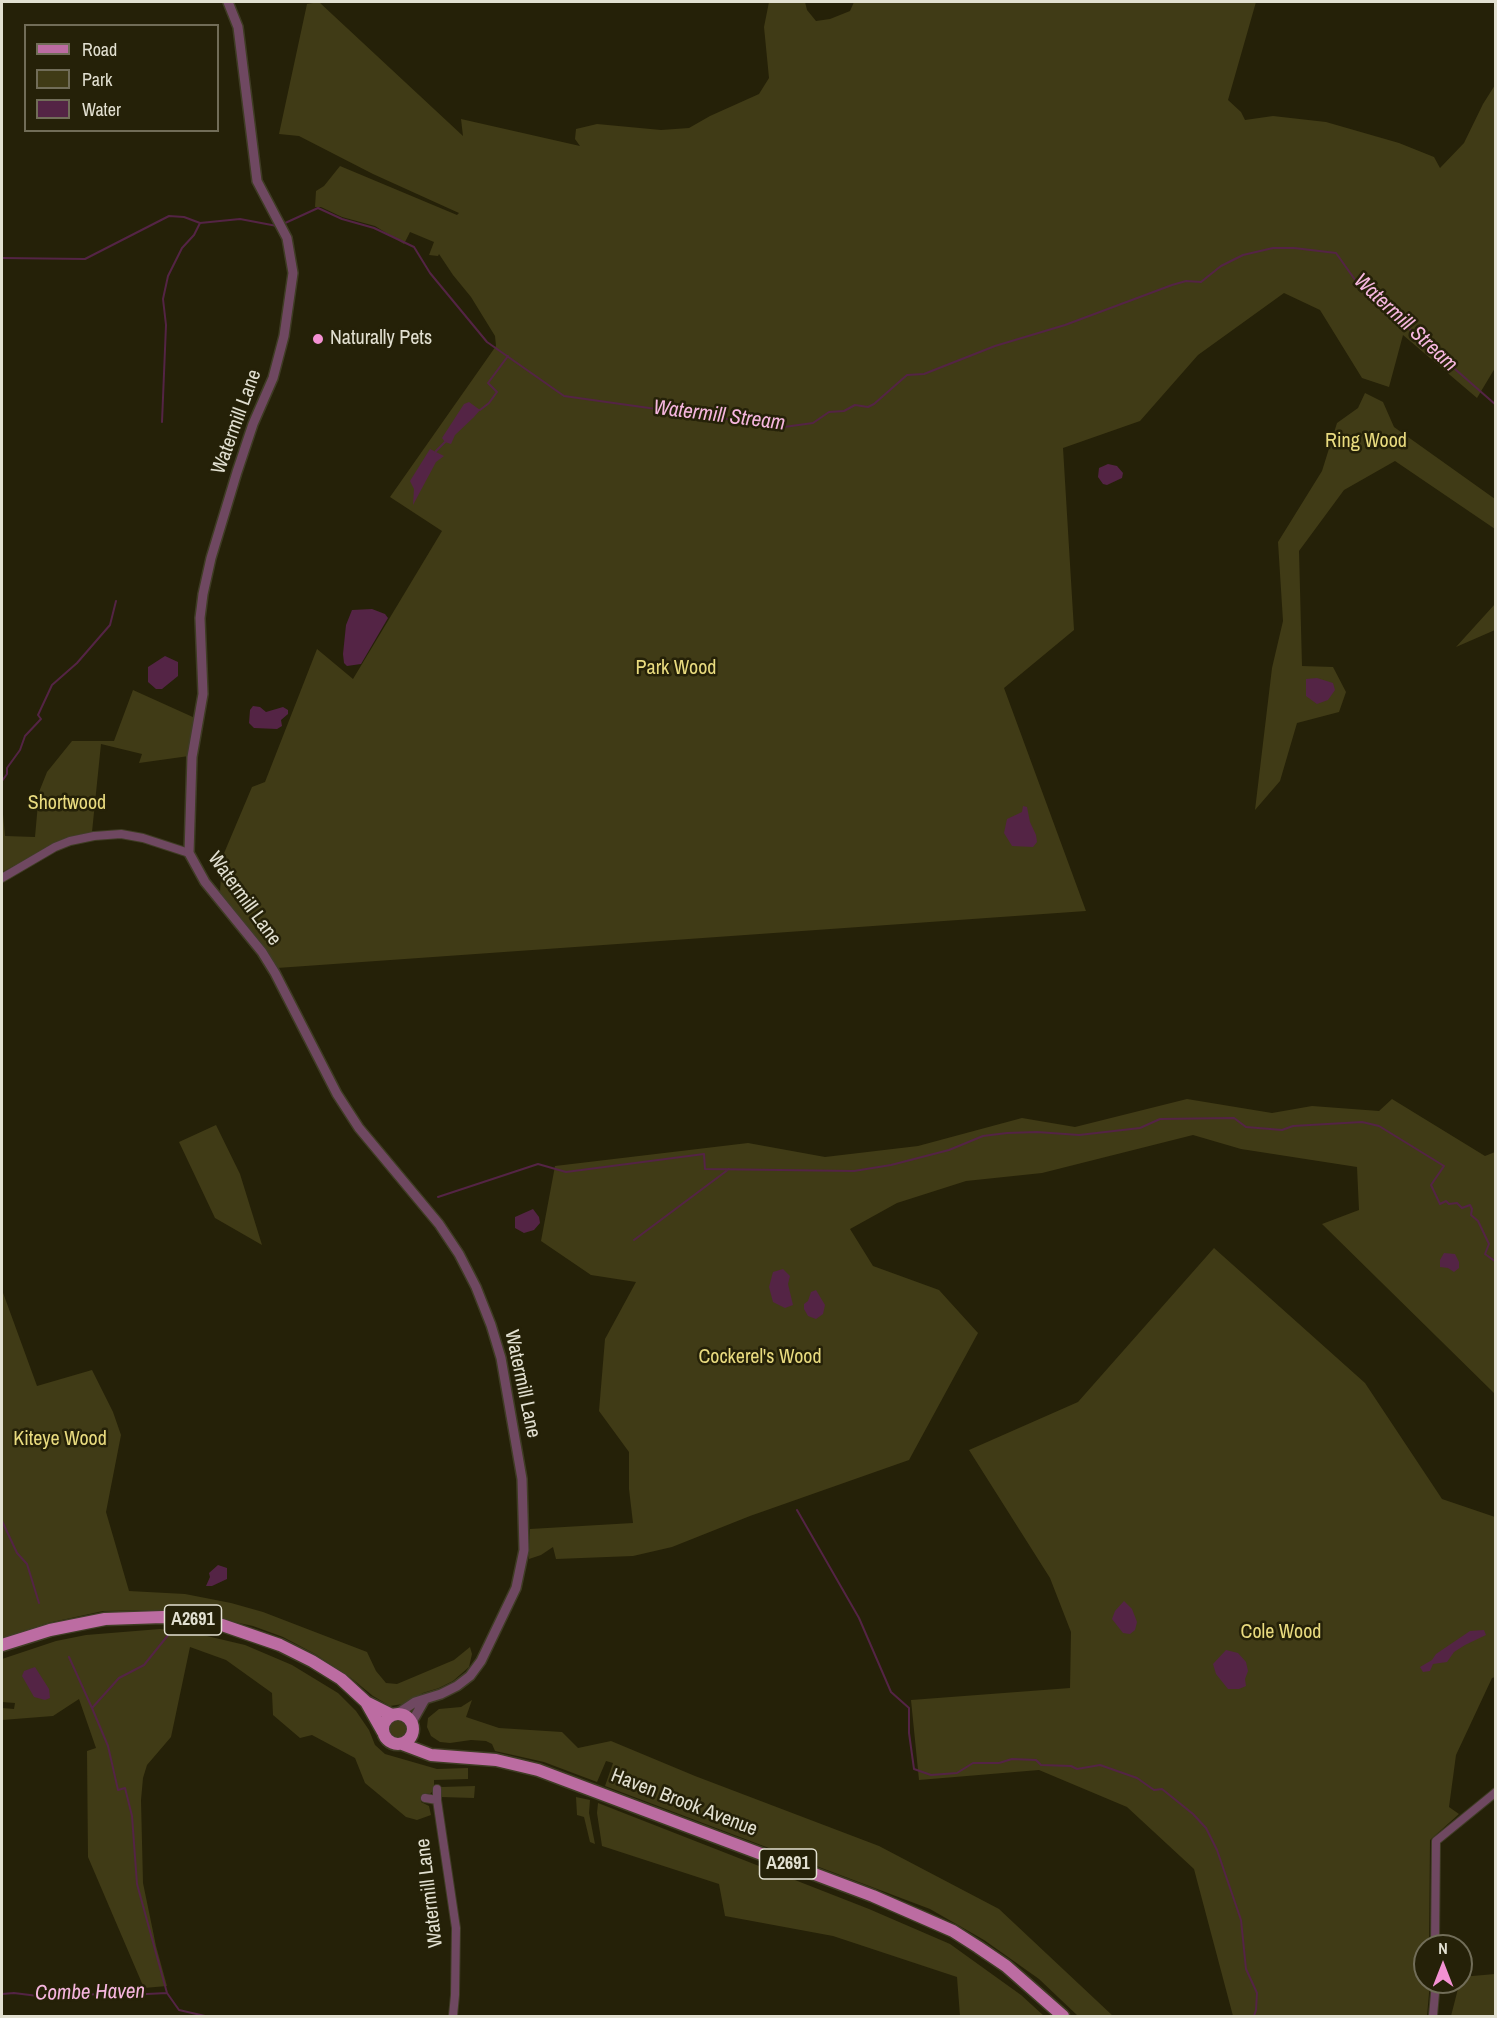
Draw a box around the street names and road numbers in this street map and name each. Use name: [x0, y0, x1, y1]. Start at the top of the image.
street label: Watermill Lane: [207, 366, 267, 478]
street label: Watermill Lane: [202, 848, 286, 950]
street label: Watermill Lane: [499, 1328, 545, 1440]
road number: A2691: [164, 1605, 222, 1635]
street label: Haven Brook Avenue: [607, 1764, 761, 1842]
street label: Watermill Lane: [411, 1837, 449, 1949]
road number: A2691: [760, 1849, 816, 1879]

